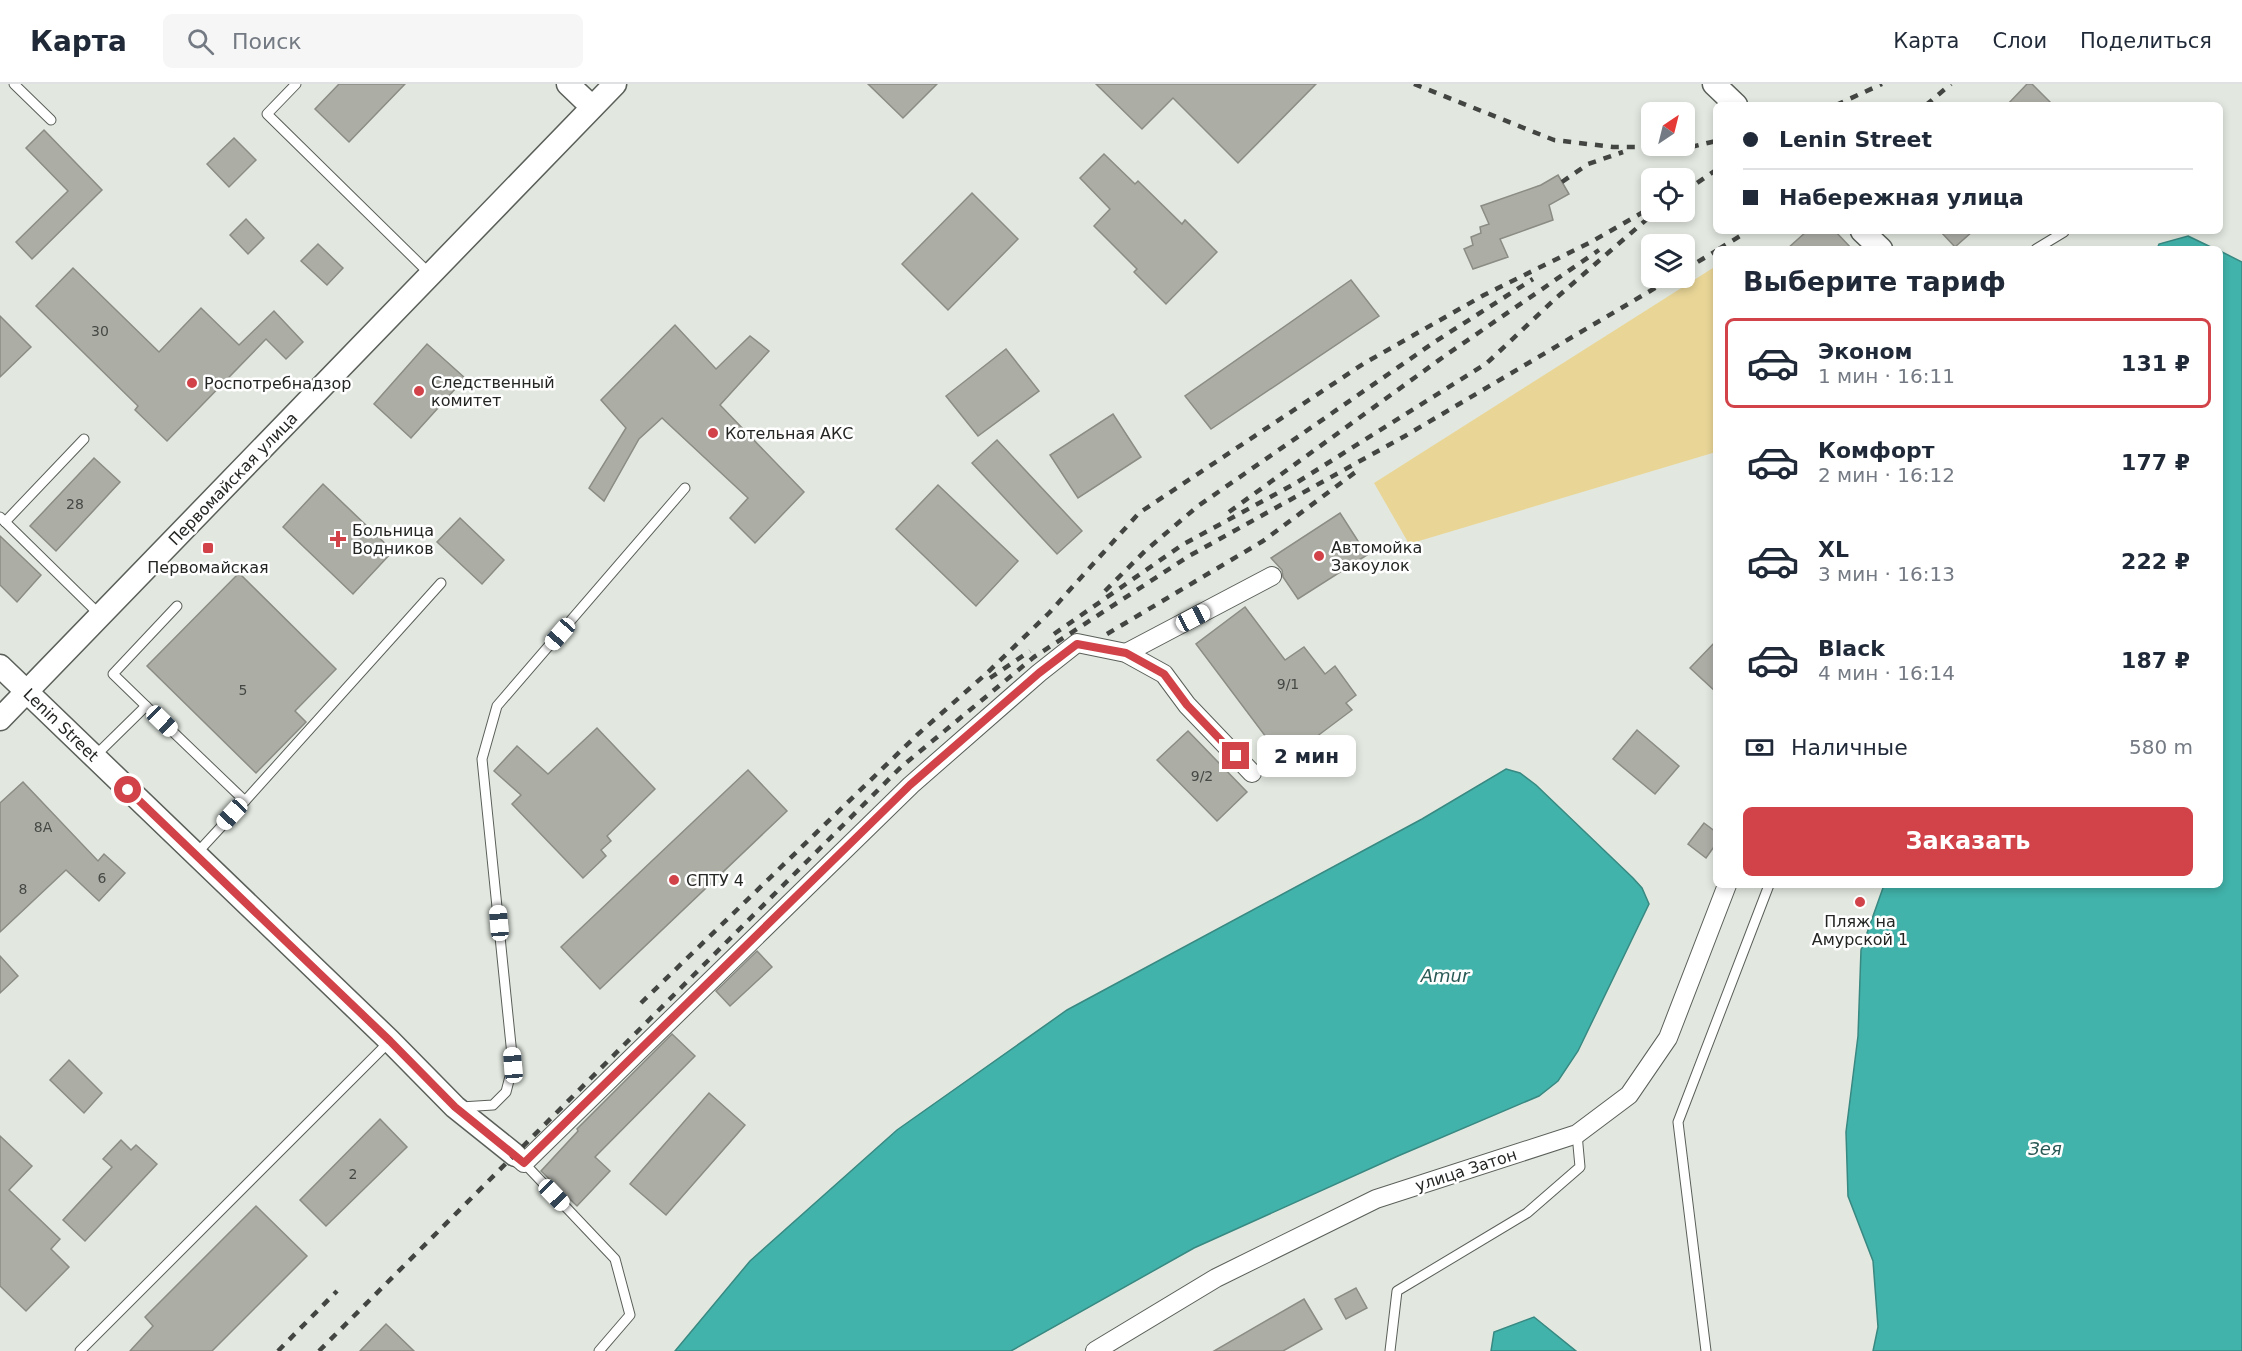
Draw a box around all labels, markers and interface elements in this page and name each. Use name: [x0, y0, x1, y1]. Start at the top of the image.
search box: [163, 14, 583, 68]
text: Карта: [30, 25, 127, 58]
icon: search: [184, 25, 217, 58]
text: Поиск: [232, 29, 302, 54]
text: Карта: [1893, 29, 1959, 53]
text: Слои: [1992, 29, 2047, 53]
text: Поделиться: [2080, 29, 2212, 53]
north arrow: [1641, 102, 1695, 156]
map controls: [1641, 102, 1695, 288]
text: Lenin Street: [1779, 127, 1932, 152]
button: locate: [1641, 168, 1695, 222]
text: Набережная улица: [1779, 185, 2024, 210]
button: layers: [1641, 234, 1695, 288]
text: Выберите тариф: [1743, 266, 2006, 297]
house number: 30: [91, 323, 109, 339]
icon: car: [1746, 336, 1800, 390]
text: Эконом: [1818, 339, 1913, 364]
text: 131 ₽: [2121, 351, 2190, 376]
text: 1 мин · 16:11: [1818, 364, 1955, 388]
place label: Следственный комитет: [431, 373, 555, 410]
place label: Роспотребнадзор: [204, 374, 351, 393]
marker: Роспотребнадзор: [185, 376, 199, 390]
marker: Следственный комитет: [412, 384, 426, 398]
street label: Первомайская улица: [165, 409, 301, 549]
place label: Котельная АКС: [725, 424, 853, 443]
marker: Котельная АКС: [706, 426, 720, 440]
icon: car: [1746, 435, 1800, 489]
text: Комфорт: [1818, 438, 1935, 463]
text: 177 ₽: [2121, 450, 2190, 475]
text: 2 мин · 16:12: [1818, 463, 1955, 487]
house number: 28: [66, 496, 84, 512]
place label: Больница Водников: [352, 521, 434, 558]
marker: Больница Водников: [329, 530, 347, 548]
icon: car: [1746, 534, 1800, 588]
text: XL: [1818, 537, 1849, 562]
place label: Автомойка Закоулок: [1331, 538, 1422, 575]
marker: Первомайская: [201, 541, 215, 555]
marker: Автомойка Закоулок: [1312, 549, 1326, 563]
text: 222 ₽: [2121, 549, 2190, 574]
place label: Первомайская: [147, 558, 269, 577]
text: 3 мин · 16:13: [1818, 562, 1955, 586]
car: [1173, 602, 1213, 634]
car: [541, 615, 579, 653]
icon: car: [1746, 633, 1800, 687]
text: Black: [1818, 636, 1885, 661]
text: 187 ₽: [2121, 648, 2190, 673]
text: 4 мин · 16:14: [1818, 661, 1955, 685]
house number: 9/1: [1277, 676, 1299, 692]
house number: 5: [239, 682, 247, 698]
street label: Lenin Street: [20, 685, 102, 765]
car: [143, 702, 181, 740]
icon: cash: [1743, 731, 1776, 764]
callout: 2 мин: [1257, 735, 1356, 777]
text: Наличные: [1791, 735, 1908, 760]
text: 580 m: [2129, 735, 2193, 759]
route end: [1222, 742, 1249, 769]
text: 2 мин: [1274, 744, 1339, 768]
house number: 9/2: [1191, 768, 1213, 784]
route start: [114, 776, 141, 803]
car: [213, 795, 251, 833]
button: Заказать: [1743, 807, 2193, 876]
house number: 8А: [34, 819, 53, 835]
house number: 6: [98, 870, 107, 886]
place label: СПТУ 4: [686, 871, 744, 890]
marker: СПТУ 4: [667, 873, 681, 887]
house number: 8: [19, 881, 27, 897]
marker: Пляж на Амурской 1: [1853, 895, 1867, 909]
car: [488, 904, 510, 942]
place label: Пляж на Амурской 1: [1812, 912, 1908, 949]
water label: Amur: [1420, 965, 1471, 986]
car: [502, 1046, 524, 1084]
water label: Зея: [2028, 1138, 2062, 1159]
street label: улица Затон: [1413, 1145, 1519, 1195]
house number: 2: [349, 1166, 357, 1182]
car: [535, 1176, 573, 1214]

